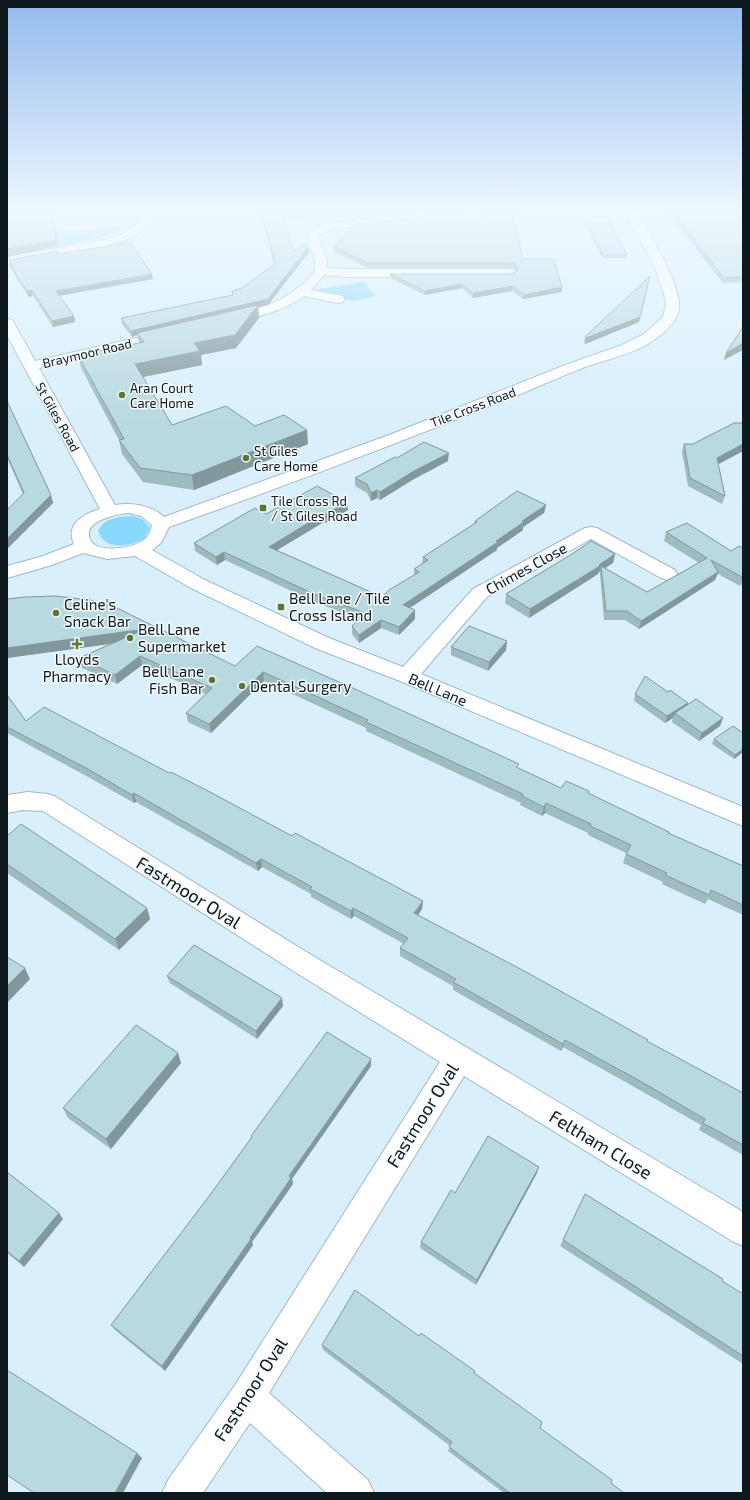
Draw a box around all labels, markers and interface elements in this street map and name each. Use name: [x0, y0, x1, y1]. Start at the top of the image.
street label: Braymoor Road: [41, 335, 133, 371]
street label: St Giles Road: [32, 380, 84, 454]
place label: Aran Court Care Home: [130, 380, 194, 411]
street label: Tile Cross Road: [428, 383, 518, 431]
marker: Aran Court Care Home: [117, 390, 127, 400]
place label: St Giles Care Home: [254, 443, 318, 474]
marker: St Giles Care Home: [241, 453, 251, 463]
place label: Tile Cross Rd / St Giles Road: [271, 493, 357, 524]
marker: Tile Cross Rd / St Giles Road: [258, 503, 268, 513]
street label: Chimes Close: [482, 538, 570, 598]
place label: Bell Lane / Tile Cross Island: [289, 589, 390, 624]
place label: Celine's Snack Bar: [64, 595, 131, 630]
marker: Bell Lane / Tile Cross Island: [276, 602, 286, 612]
marker: Celine's Snack Bar: [51, 608, 61, 618]
place label: Bell Lane Supermarket: [138, 620, 227, 655]
marker: Bell Lane Supermarket: [125, 633, 135, 643]
marker: Lloyds Pharmacy: [72, 639, 82, 649]
place label: Lloyds Pharmacy: [43, 650, 111, 685]
place label: Bell Lane Fish Bar: [142, 662, 204, 697]
street label: Bell Lane: [406, 669, 470, 709]
marker: Bell Lane Fish Bar: [207, 675, 217, 685]
place label: Dental Surgery: [250, 677, 351, 695]
marker: Dental Surgery: [237, 681, 247, 691]
street label: Fastmoor Oval: [133, 851, 246, 933]
street label: Fastmoor Oval: [381, 1058, 463, 1171]
street label: Feltham Close: [546, 1105, 656, 1183]
street label: Fastmoor Oval: [208, 1333, 292, 1445]

